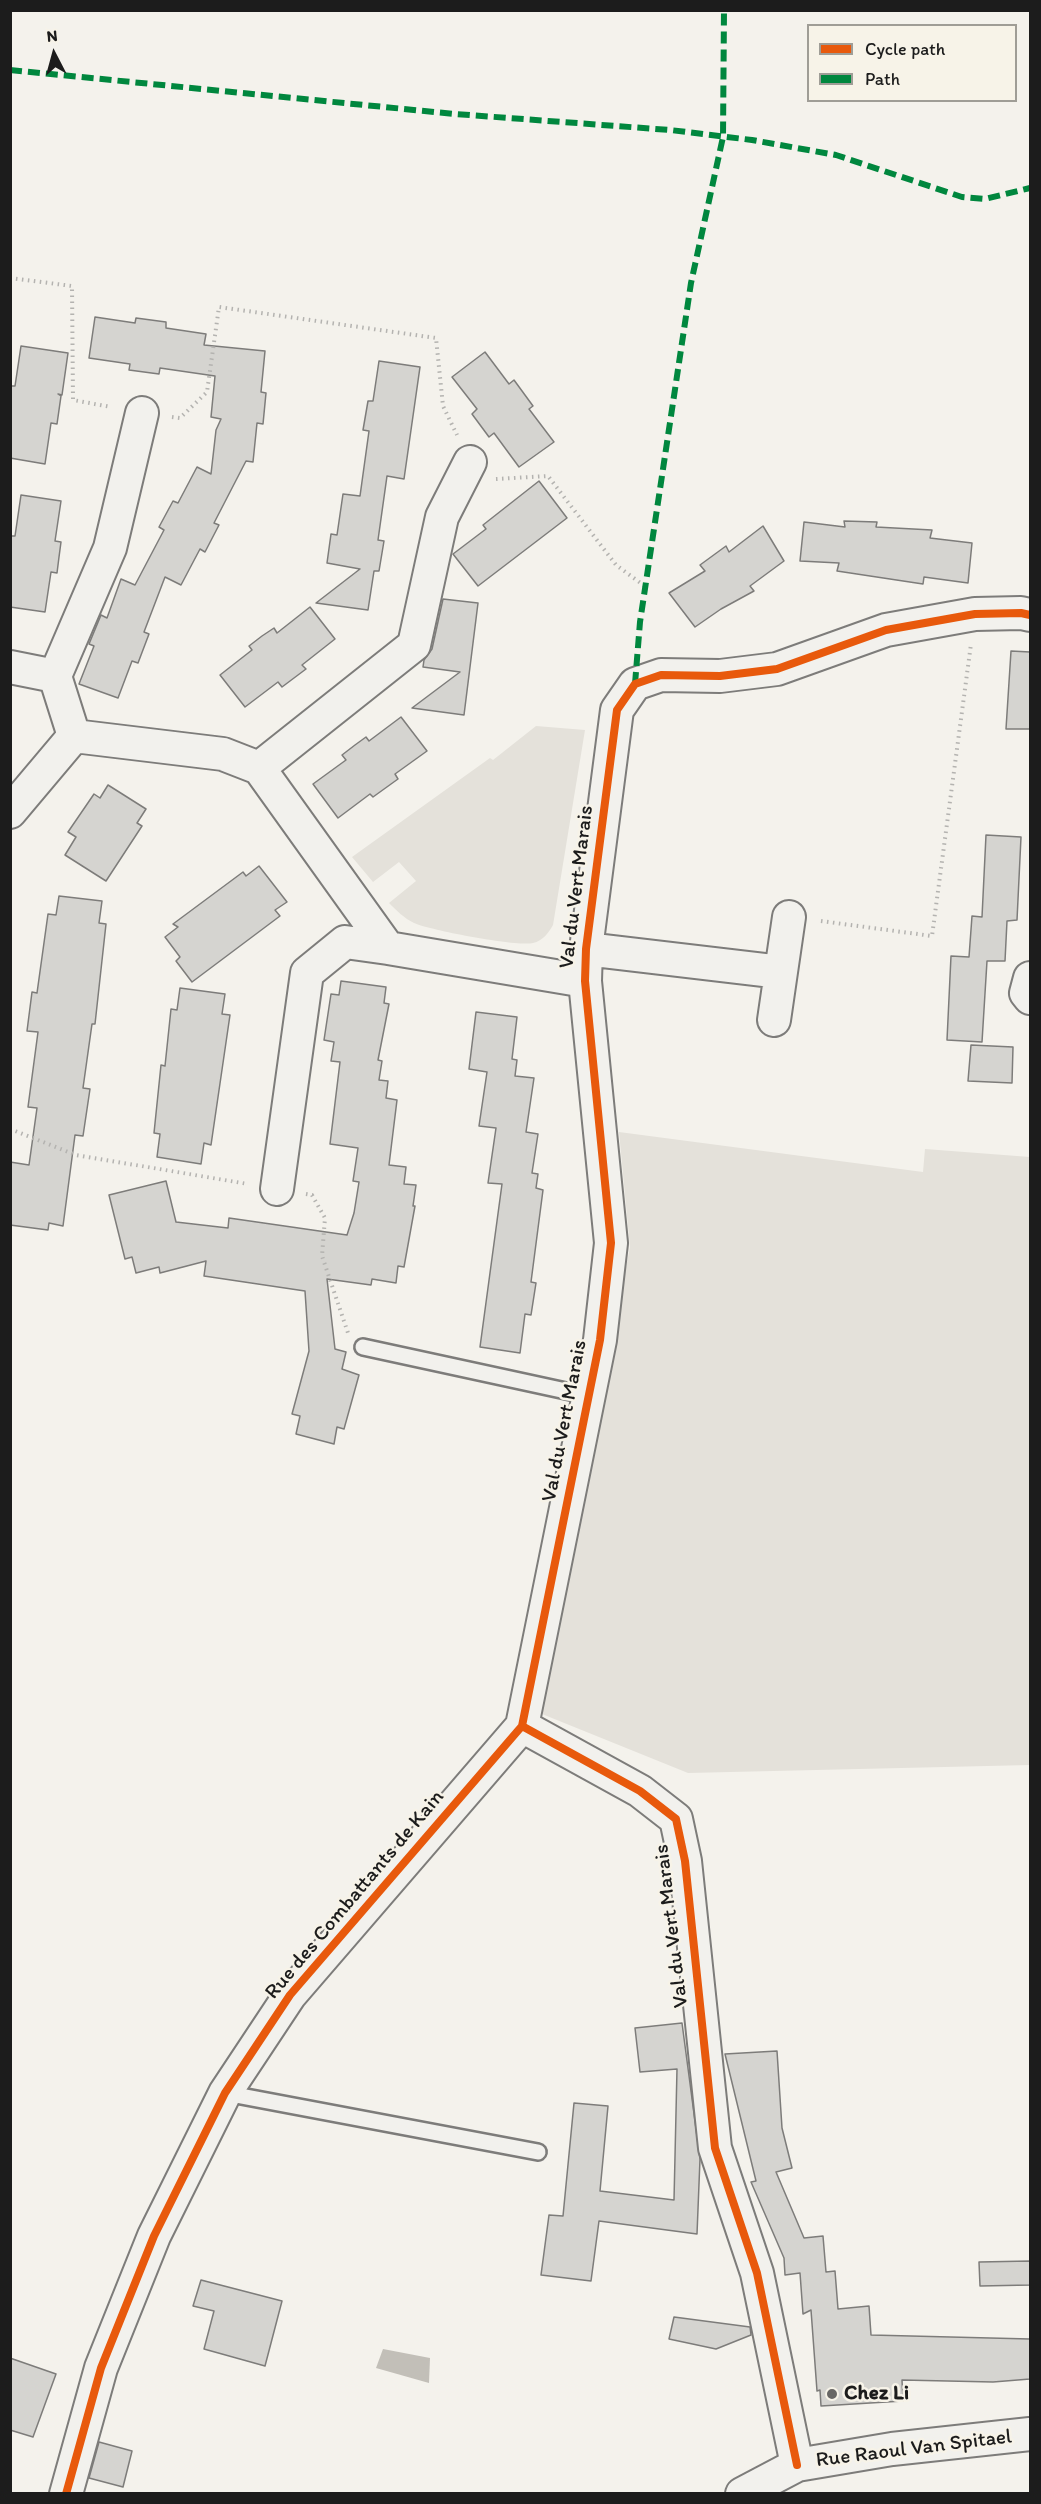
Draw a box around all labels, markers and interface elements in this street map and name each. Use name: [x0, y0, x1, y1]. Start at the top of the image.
north arrow: [24, 24, 84, 84]
legend: [807, 24, 1017, 102]
text: N: [46, 26, 58, 46]
text: Cycle path: [865, 38, 945, 60]
text: Path: [865, 68, 900, 90]
street label: Val du Vert Marais: [554, 804, 600, 970]
street label: Val du Vert Marais: [537, 1338, 593, 1504]
street label: Rue des Combattants de Kain: [260, 1785, 450, 2005]
street label: Val du Vert Marais: [649, 1843, 695, 2009]
place label: Chez Li: [844, 2381, 909, 2407]
marker: Chez Li: [825, 2387, 839, 2401]
street label: Rue Raoul Van Spitael: [815, 2424, 1013, 2474]

